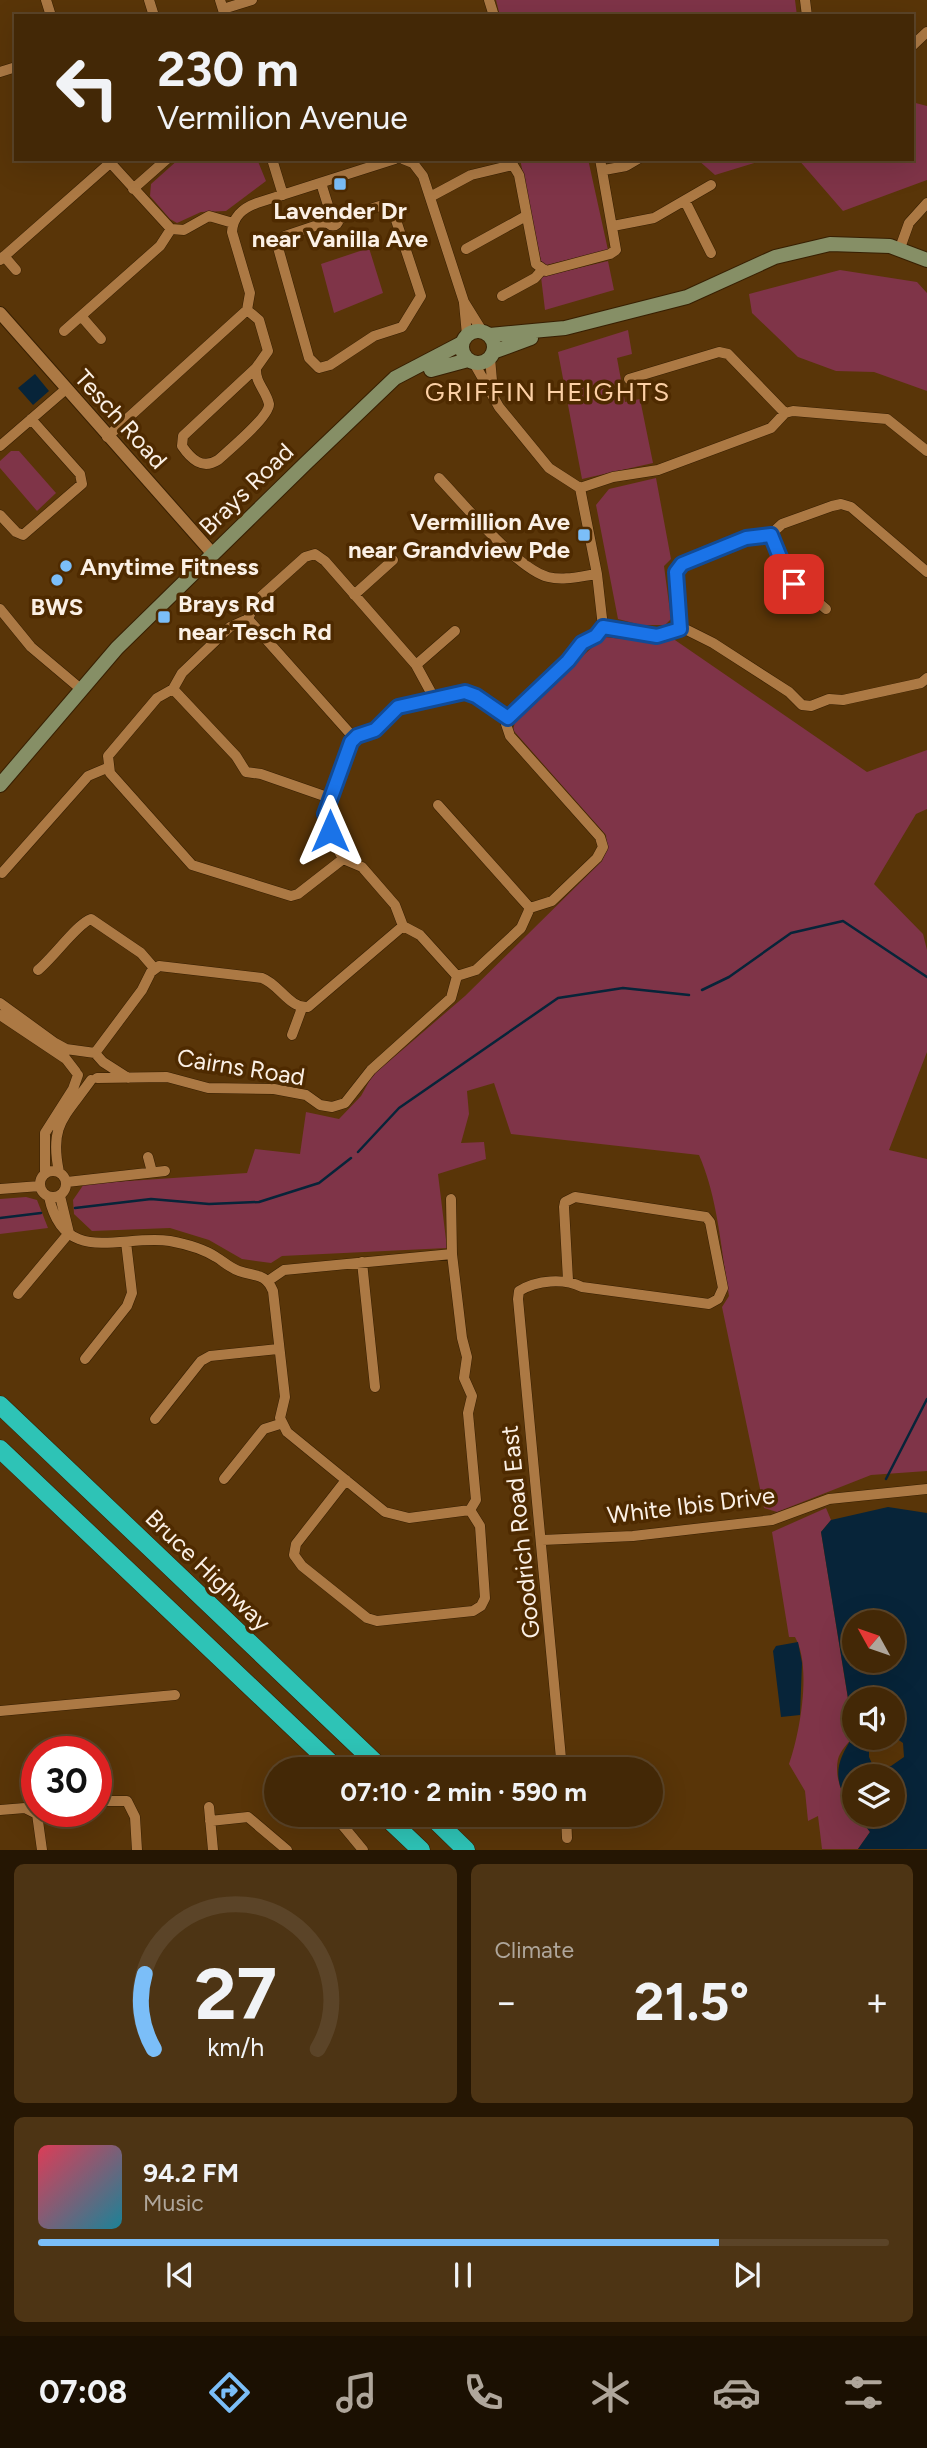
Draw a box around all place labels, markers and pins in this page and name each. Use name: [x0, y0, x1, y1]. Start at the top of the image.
marker: Lavender Dr near Vanilla Ave: [332, 176, 348, 192]
place label: Lavender Dr near Vanilla Ave: [252, 196, 428, 253]
place label: Vermillion Ave near Grandview Pde: [348, 507, 570, 564]
marker: Vermillion Ave near Grandview Pde: [576, 527, 592, 543]
place label: Anytime Fitness: [80, 552, 259, 581]
pin: [764, 554, 824, 614]
marker: Anytime Fitness: [58, 558, 74, 574]
marker: BWS: [49, 572, 65, 588]
place label: Brays Rd near Tesch Rd: [178, 589, 332, 646]
place label: BWS: [31, 592, 83, 621]
marker: Brays Rd near Tesch Rd: [156, 609, 172, 625]

